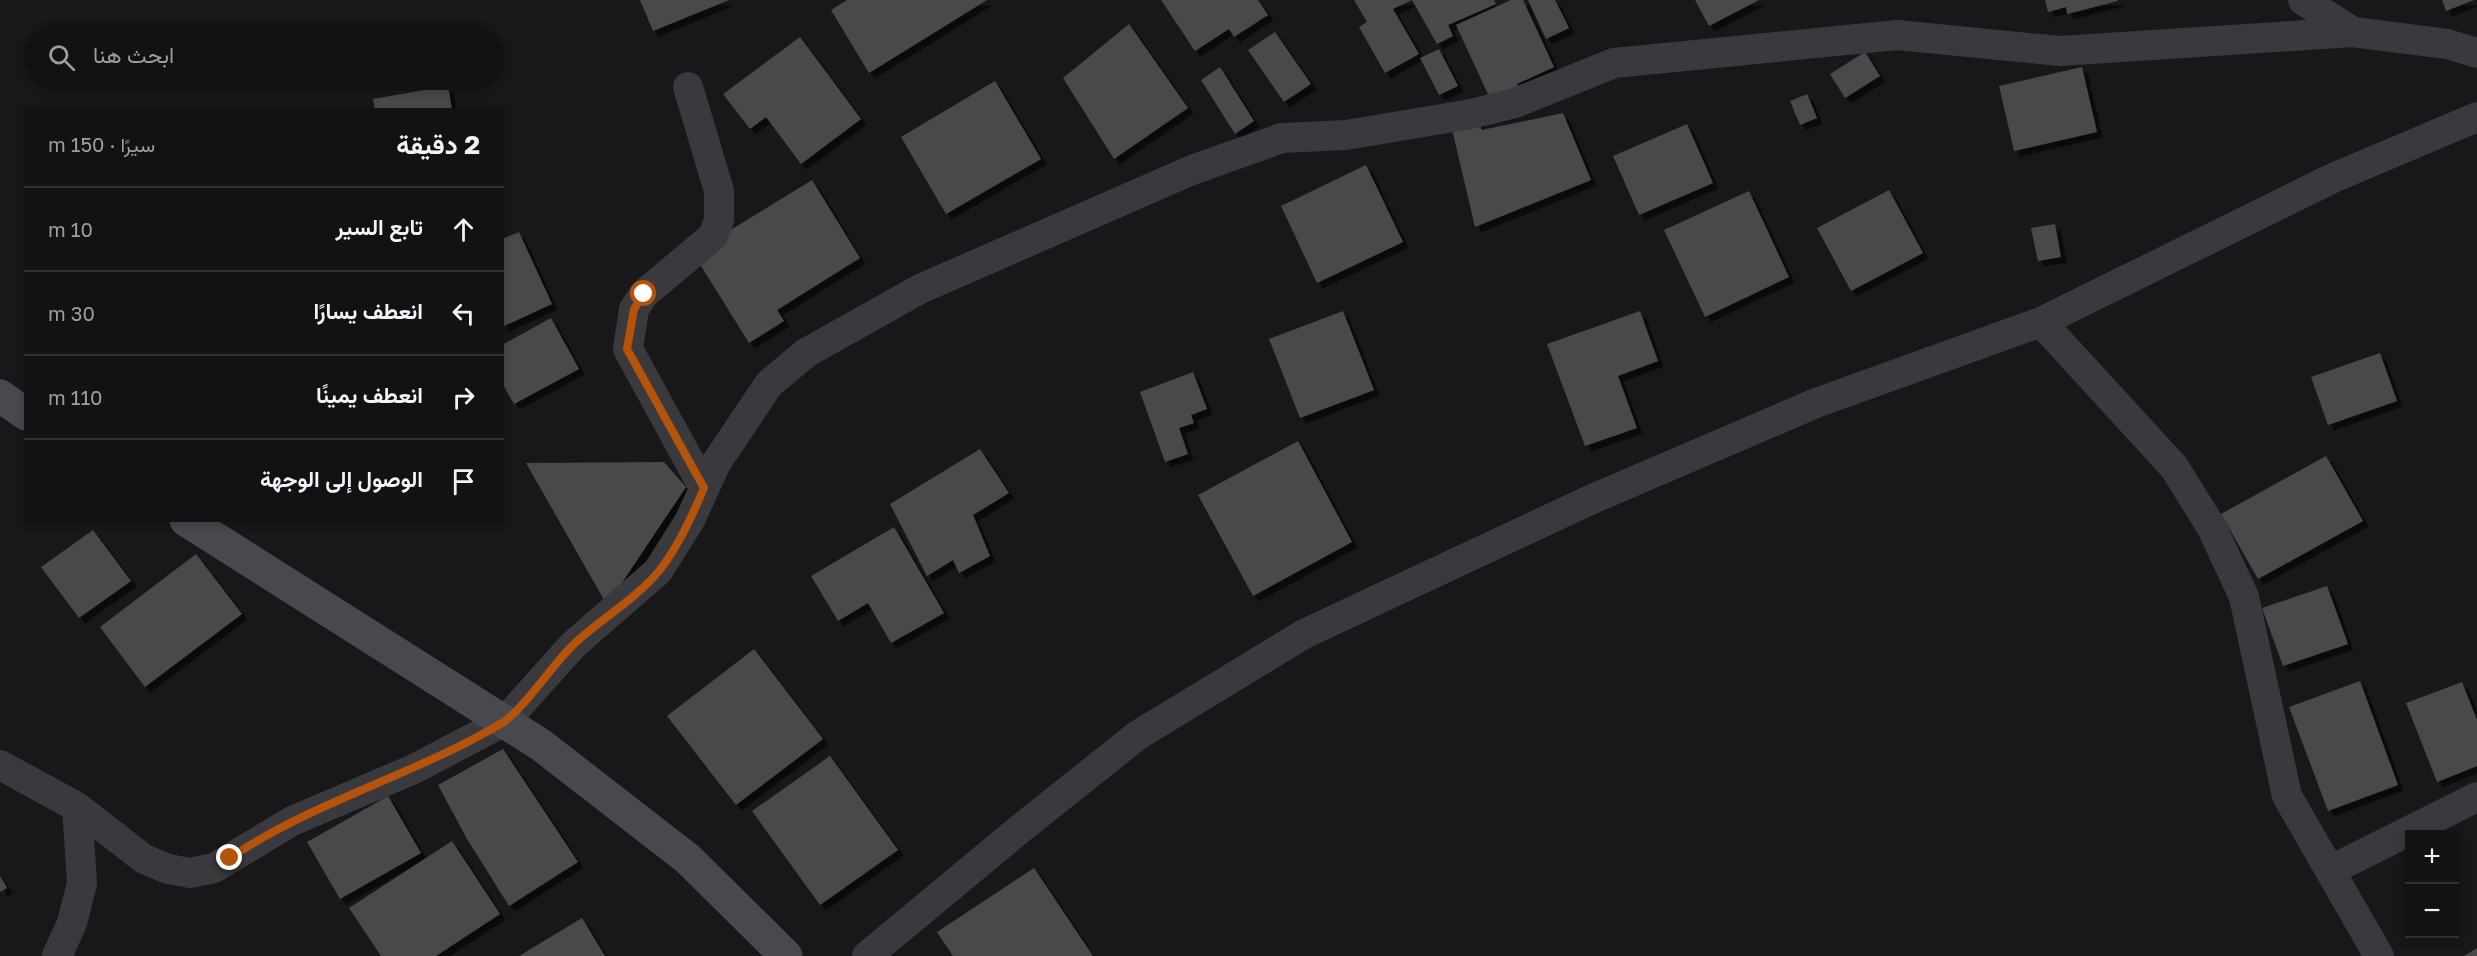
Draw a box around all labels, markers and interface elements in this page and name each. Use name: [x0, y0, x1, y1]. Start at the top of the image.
search box: [24, 24, 504, 90]
icon: search: [45, 41, 78, 74]
text: ابحث هنا: [93, 41, 174, 68]
text: 2 دقيقة: [396, 129, 480, 160]
text: سيرًا · 150 m: [48, 132, 155, 156]
text: تابع السير: [335, 213, 423, 240]
icon: ahead: [447, 213, 480, 246]
text: 10 m: [48, 217, 93, 241]
route start: [630, 280, 656, 306]
text: انعطف يسارًا: [313, 297, 423, 324]
icon: left: [447, 297, 480, 330]
text: 30 m: [48, 301, 95, 325]
text: انعطف يمينًا: [316, 381, 423, 408]
icon: right: [447, 381, 480, 414]
text: 110 m: [48, 385, 103, 409]
text: الوصول إلى الوجهة: [260, 465, 423, 492]
icon: arrive: [447, 465, 480, 498]
map controls: [2405, 830, 2459, 938]
button: +: [2405, 830, 2459, 884]
route end: [216, 844, 242, 870]
button: −: [2405, 884, 2459, 938]

